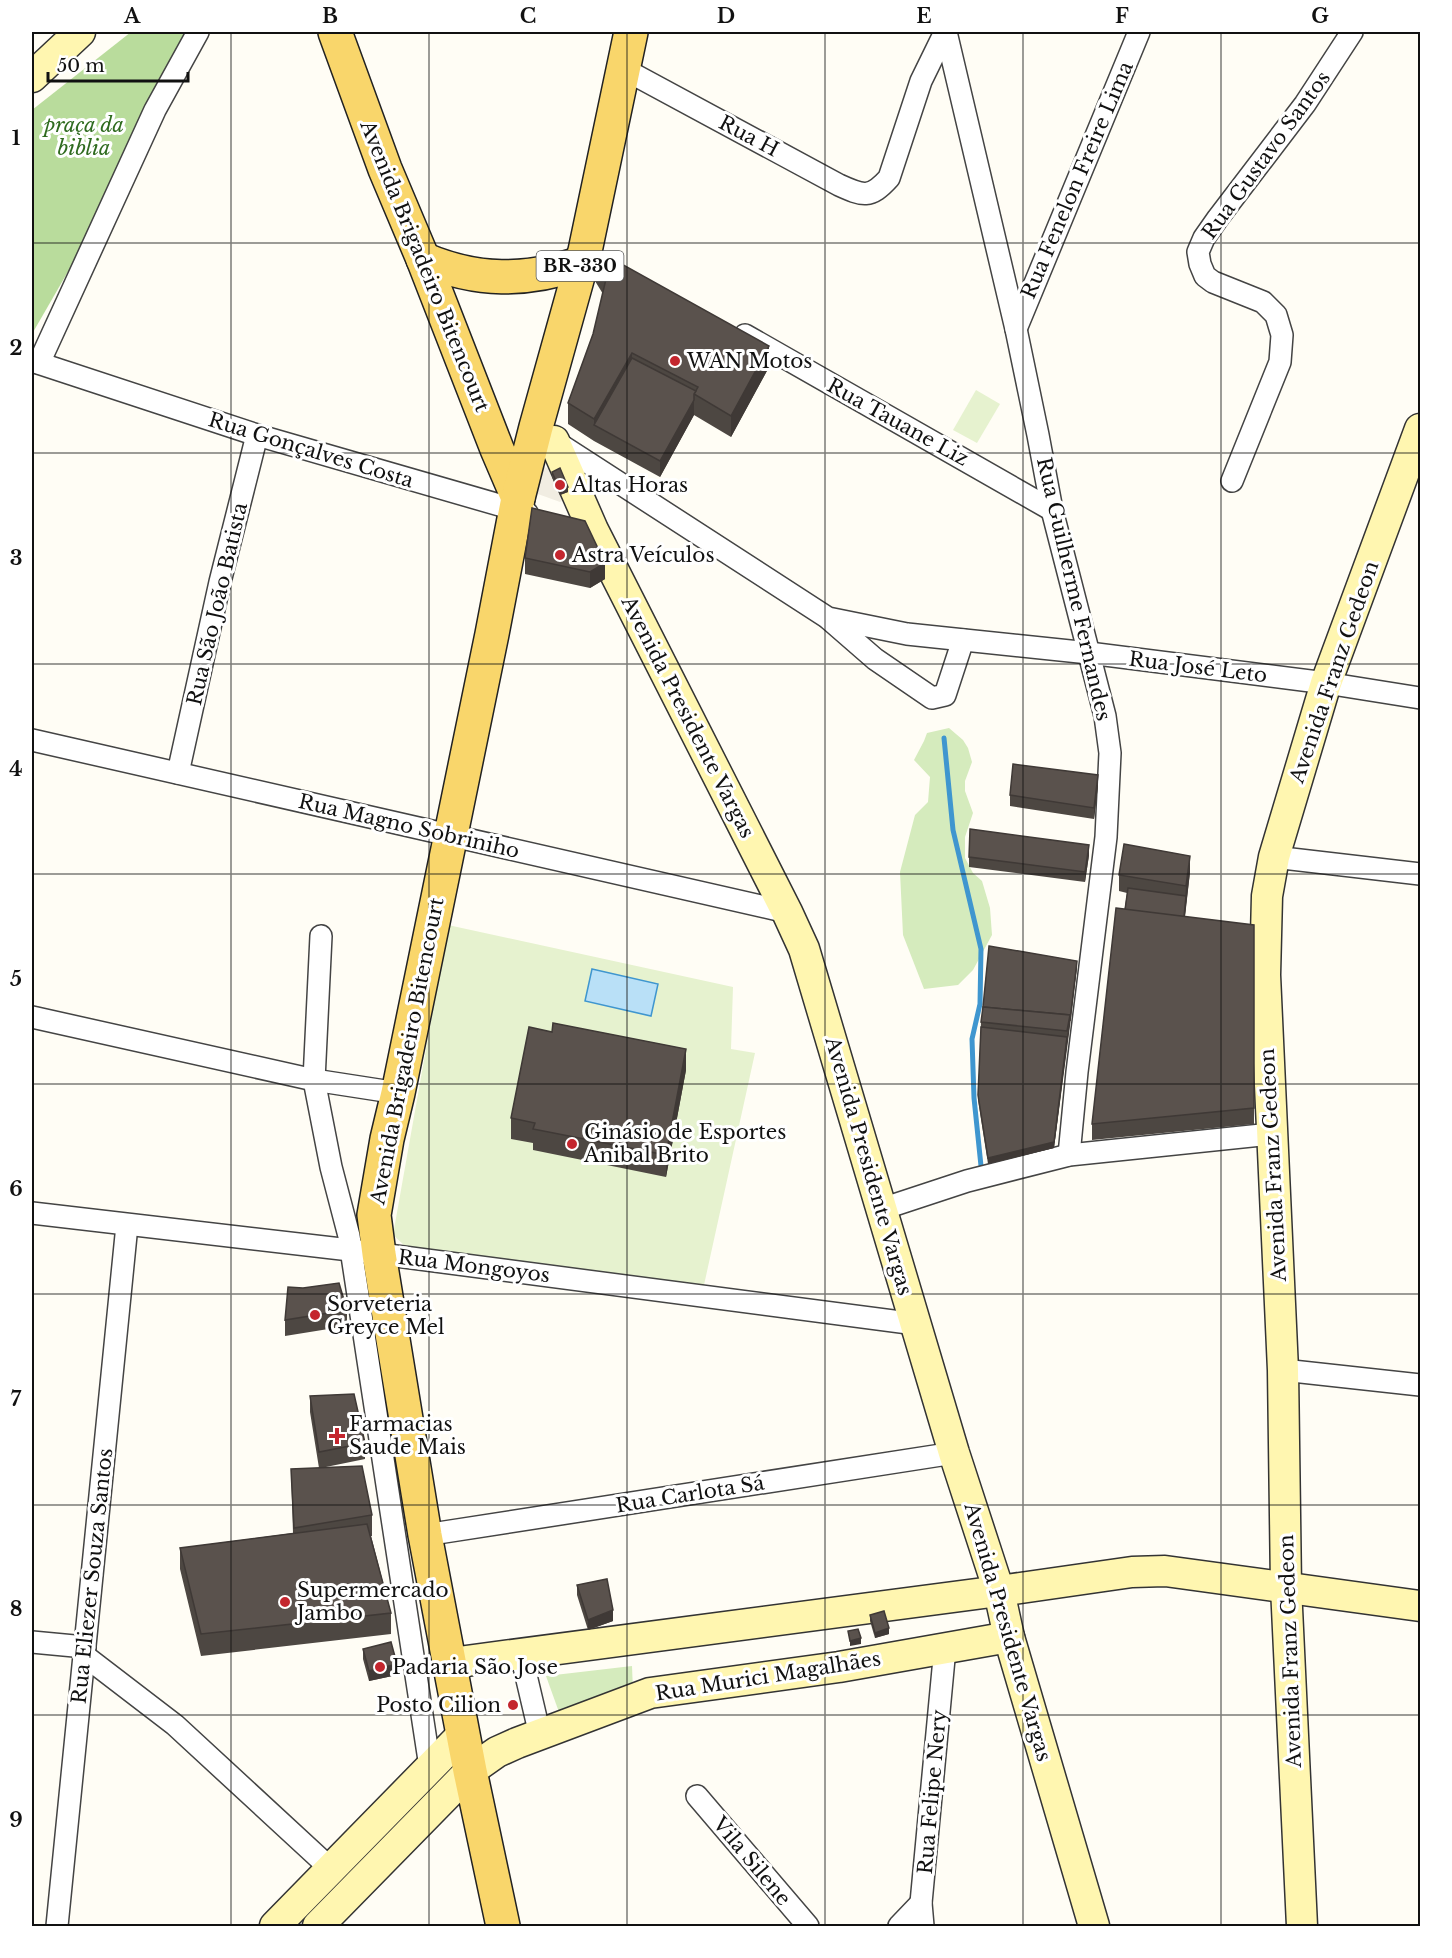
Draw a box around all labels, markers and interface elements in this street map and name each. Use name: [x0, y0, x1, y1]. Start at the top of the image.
text: A: [123, 4, 141, 28]
text: B: [322, 4, 338, 28]
text: C: [520, 4, 536, 28]
text: D: [717, 4, 735, 28]
text: E: [916, 4, 932, 28]
text: F: [1115, 4, 1129, 28]
text: G: [1311, 4, 1329, 28]
scale bar: [48, 45, 188, 83]
text: 50 m: [57, 55, 105, 77]
street label: Rua Fenelon Freire Lima: [1016, 57, 1138, 302]
street label: Rua Gustavo Santos: [1197, 66, 1335, 244]
street label: Rua H: [715, 110, 783, 162]
park label: praça da biblia: [42, 113, 124, 160]
street label: Avenida Brigadeiro Bitencourt: [355, 116, 495, 416]
text: 1: [12, 126, 21, 150]
road number: BR-330: [536, 251, 624, 281]
text: 2: [9, 336, 23, 360]
place label: WAN Motos: [686, 349, 812, 373]
marker: WAN Motos: [668, 354, 682, 368]
street label: Rua Tauane Liz: [823, 373, 973, 471]
street label: Rua Gonçalves Costa: [206, 407, 417, 493]
street label: Rua Guilherme Fernandes: [1032, 455, 1116, 723]
place label: Altas Horas: [571, 473, 688, 497]
marker: Altas Horas: [553, 478, 567, 492]
street label: Rua São João Batista: [182, 499, 252, 708]
place label: Astra Veículos: [571, 543, 714, 567]
text: 3: [10, 546, 22, 570]
marker: Astra Veículos: [553, 548, 567, 562]
street label: Avenida Franz Gedeon: [1284, 558, 1383, 787]
street label: Avenida Presidente Vargas: [616, 591, 759, 842]
street label: Rua José Leto: [1128, 647, 1268, 687]
text: 4: [9, 757, 23, 781]
street label: Rua Magno Sobriniho: [296, 789, 522, 863]
street label: Avenida Brigadeiro Bitencourt: [365, 895, 449, 1207]
text: 5: [10, 967, 22, 991]
street label: Avenida Presidente Vargas: [820, 1033, 917, 1298]
street label: Avenida Franz Gedeon: [1255, 1048, 1291, 1283]
place label: Ginásio de Esportes Anibal Brito: [583, 1120, 786, 1167]
marker: Ginásio de Esportes Anibal Brito: [565, 1137, 579, 1151]
text: 6: [9, 1177, 23, 1201]
street label: Rua Mongoyos: [397, 1245, 551, 1287]
place label: Sorveteria Greyce Mel: [327, 1292, 444, 1339]
marker: Sorveteria Greyce Mel: [308, 1308, 322, 1322]
text: 7: [11, 1387, 22, 1411]
place label: Farmacias Saude Mais: [349, 1412, 466, 1459]
marker: Farmacias Saude Mais: [330, 1429, 344, 1443]
street label: Rua Eliezer Souza Santos: [67, 1447, 117, 1705]
street label: Rua Carlota Sá: [614, 1470, 767, 1518]
street label: Avenida Presidente Vargas: [959, 1499, 1056, 1764]
street label: Avenida Franz Gedeon: [1274, 1534, 1306, 1769]
place label: Supermercado Jambo: [294, 1578, 449, 1625]
marker: Supermercado Jambo: [278, 1595, 292, 1609]
text: 8: [10, 1597, 22, 1621]
street label: Rua Murici Magalhães: [654, 1646, 882, 1706]
place label: Padaria São Jose: [392, 1655, 558, 1679]
marker: Padaria São Jose: [373, 1660, 387, 1674]
place label: Posto Cilion: [376, 1693, 501, 1717]
marker: Posto Cilion: [506, 1698, 520, 1712]
street label: Rua Felipe Nery: [913, 1708, 951, 1875]
text: 9: [9, 1808, 23, 1832]
street label: Vila Silene: [707, 1811, 796, 1910]

